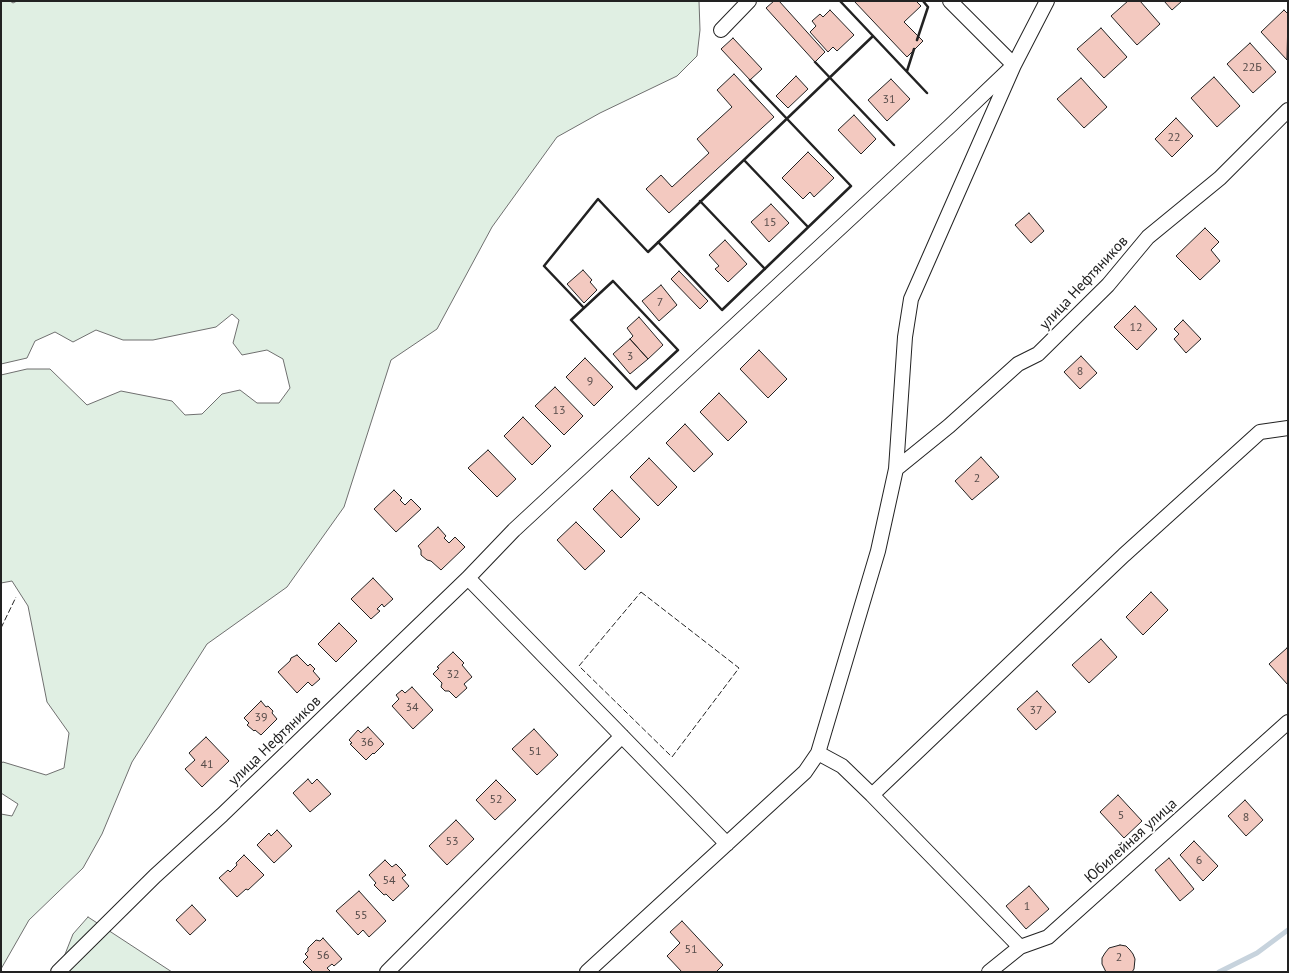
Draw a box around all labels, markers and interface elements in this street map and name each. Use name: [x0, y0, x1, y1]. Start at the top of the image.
house number: 22Б: [1242, 61, 1262, 75]
house number: 31: [882, 93, 896, 107]
house number: 22: [1167, 131, 1181, 145]
house number: 15: [763, 216, 777, 230]
street label: улица Нефтяников: [1036, 232, 1132, 334]
house number: 7: [657, 296, 663, 310]
house number: 12: [1129, 321, 1143, 335]
house number: 3: [627, 350, 633, 364]
house number: 8: [1077, 365, 1083, 379]
house number: 9: [587, 375, 593, 389]
house number: 13: [552, 404, 566, 418]
house number: 2: [974, 472, 980, 486]
house number: 32: [446, 668, 460, 682]
street label: улица Нефтяников: [225, 692, 325, 790]
house number: 34: [405, 701, 419, 715]
house number: 37: [1029, 704, 1043, 718]
house number: 39: [254, 711, 268, 725]
house number: 36: [360, 736, 374, 750]
house number: 51: [528, 745, 542, 759]
house number: 41: [200, 758, 214, 772]
house number: 52: [489, 793, 503, 807]
street label: Юбилейная улица: [1081, 795, 1181, 887]
house number: 5: [1118, 809, 1124, 823]
house number: 8: [1243, 811, 1249, 825]
house number: 53: [445, 835, 459, 849]
house number: 6: [1196, 854, 1202, 868]
house number: 54: [382, 874, 396, 888]
house number: 1: [1024, 900, 1030, 914]
house number: 55: [354, 909, 368, 923]
house number: 51: [684, 943, 698, 957]
house number: 56: [316, 949, 330, 963]
house number: 2: [1116, 951, 1122, 965]

